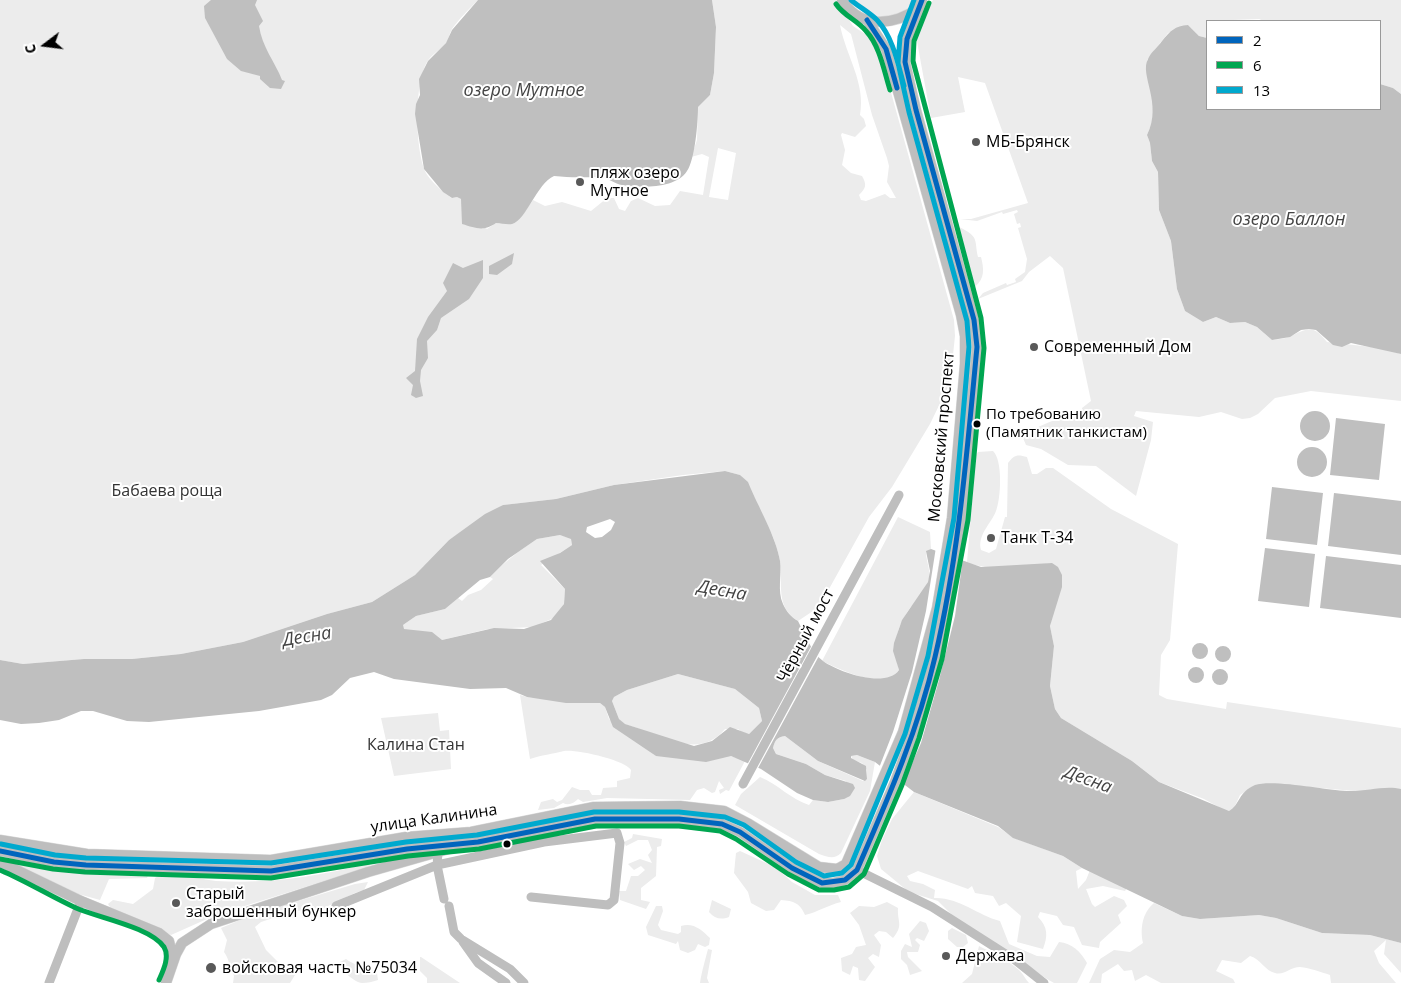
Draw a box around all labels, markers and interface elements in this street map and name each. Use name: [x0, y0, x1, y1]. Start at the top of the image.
north arrow: [20, 20, 70, 70]
legend: [1206, 20, 1381, 110]
text: 2: [1253, 30, 1262, 50]
text: С: [20, 42, 40, 56]
text: 6: [1253, 55, 1262, 75]
water label: озеро Мутное: [463, 80, 585, 102]
text: 13: [1253, 80, 1270, 100]
place label: МБ-Брянск: [986, 132, 1070, 152]
marker: МБ-Брянск: [970, 136, 982, 148]
place label: пляж озеро Мутное: [590, 163, 680, 201]
marker: пляж озеро Мутное: [574, 176, 586, 188]
water label: озеро Баллон: [1233, 209, 1345, 231]
place label: Современный Дом: [1044, 337, 1192, 357]
marker: Современный Дом: [1028, 341, 1040, 353]
street label: Московский проспект: [925, 351, 959, 523]
place label: По требованию (Памятник танкистам): [986, 406, 1147, 441]
marker: По требованию (Памятник танкистам): [972, 419, 982, 429]
park label: Бабаева роща: [112, 481, 222, 501]
place label: Танк Т-34: [1001, 528, 1074, 548]
marker: Танк Т-34: [985, 532, 997, 544]
water label: Десна: [696, 576, 748, 606]
street label: Чёрный мост: [773, 586, 839, 686]
water label: Десна: [281, 622, 333, 652]
park label: Калина Стан: [367, 735, 465, 755]
water label: Десна: [1061, 761, 1115, 799]
street label: улица Калинина: [369, 801, 499, 837]
unlabelled marker: [502, 839, 512, 849]
place label: Старый заброшенный бункер: [186, 884, 356, 922]
marker: Старый заброшенный бункер: [170, 897, 182, 909]
place label: Держава: [956, 946, 1024, 966]
marker: Держава: [940, 950, 952, 962]
place label: войсковая часть №75034: [222, 958, 417, 978]
marker: войсковая часть №75034: [204, 961, 218, 975]

